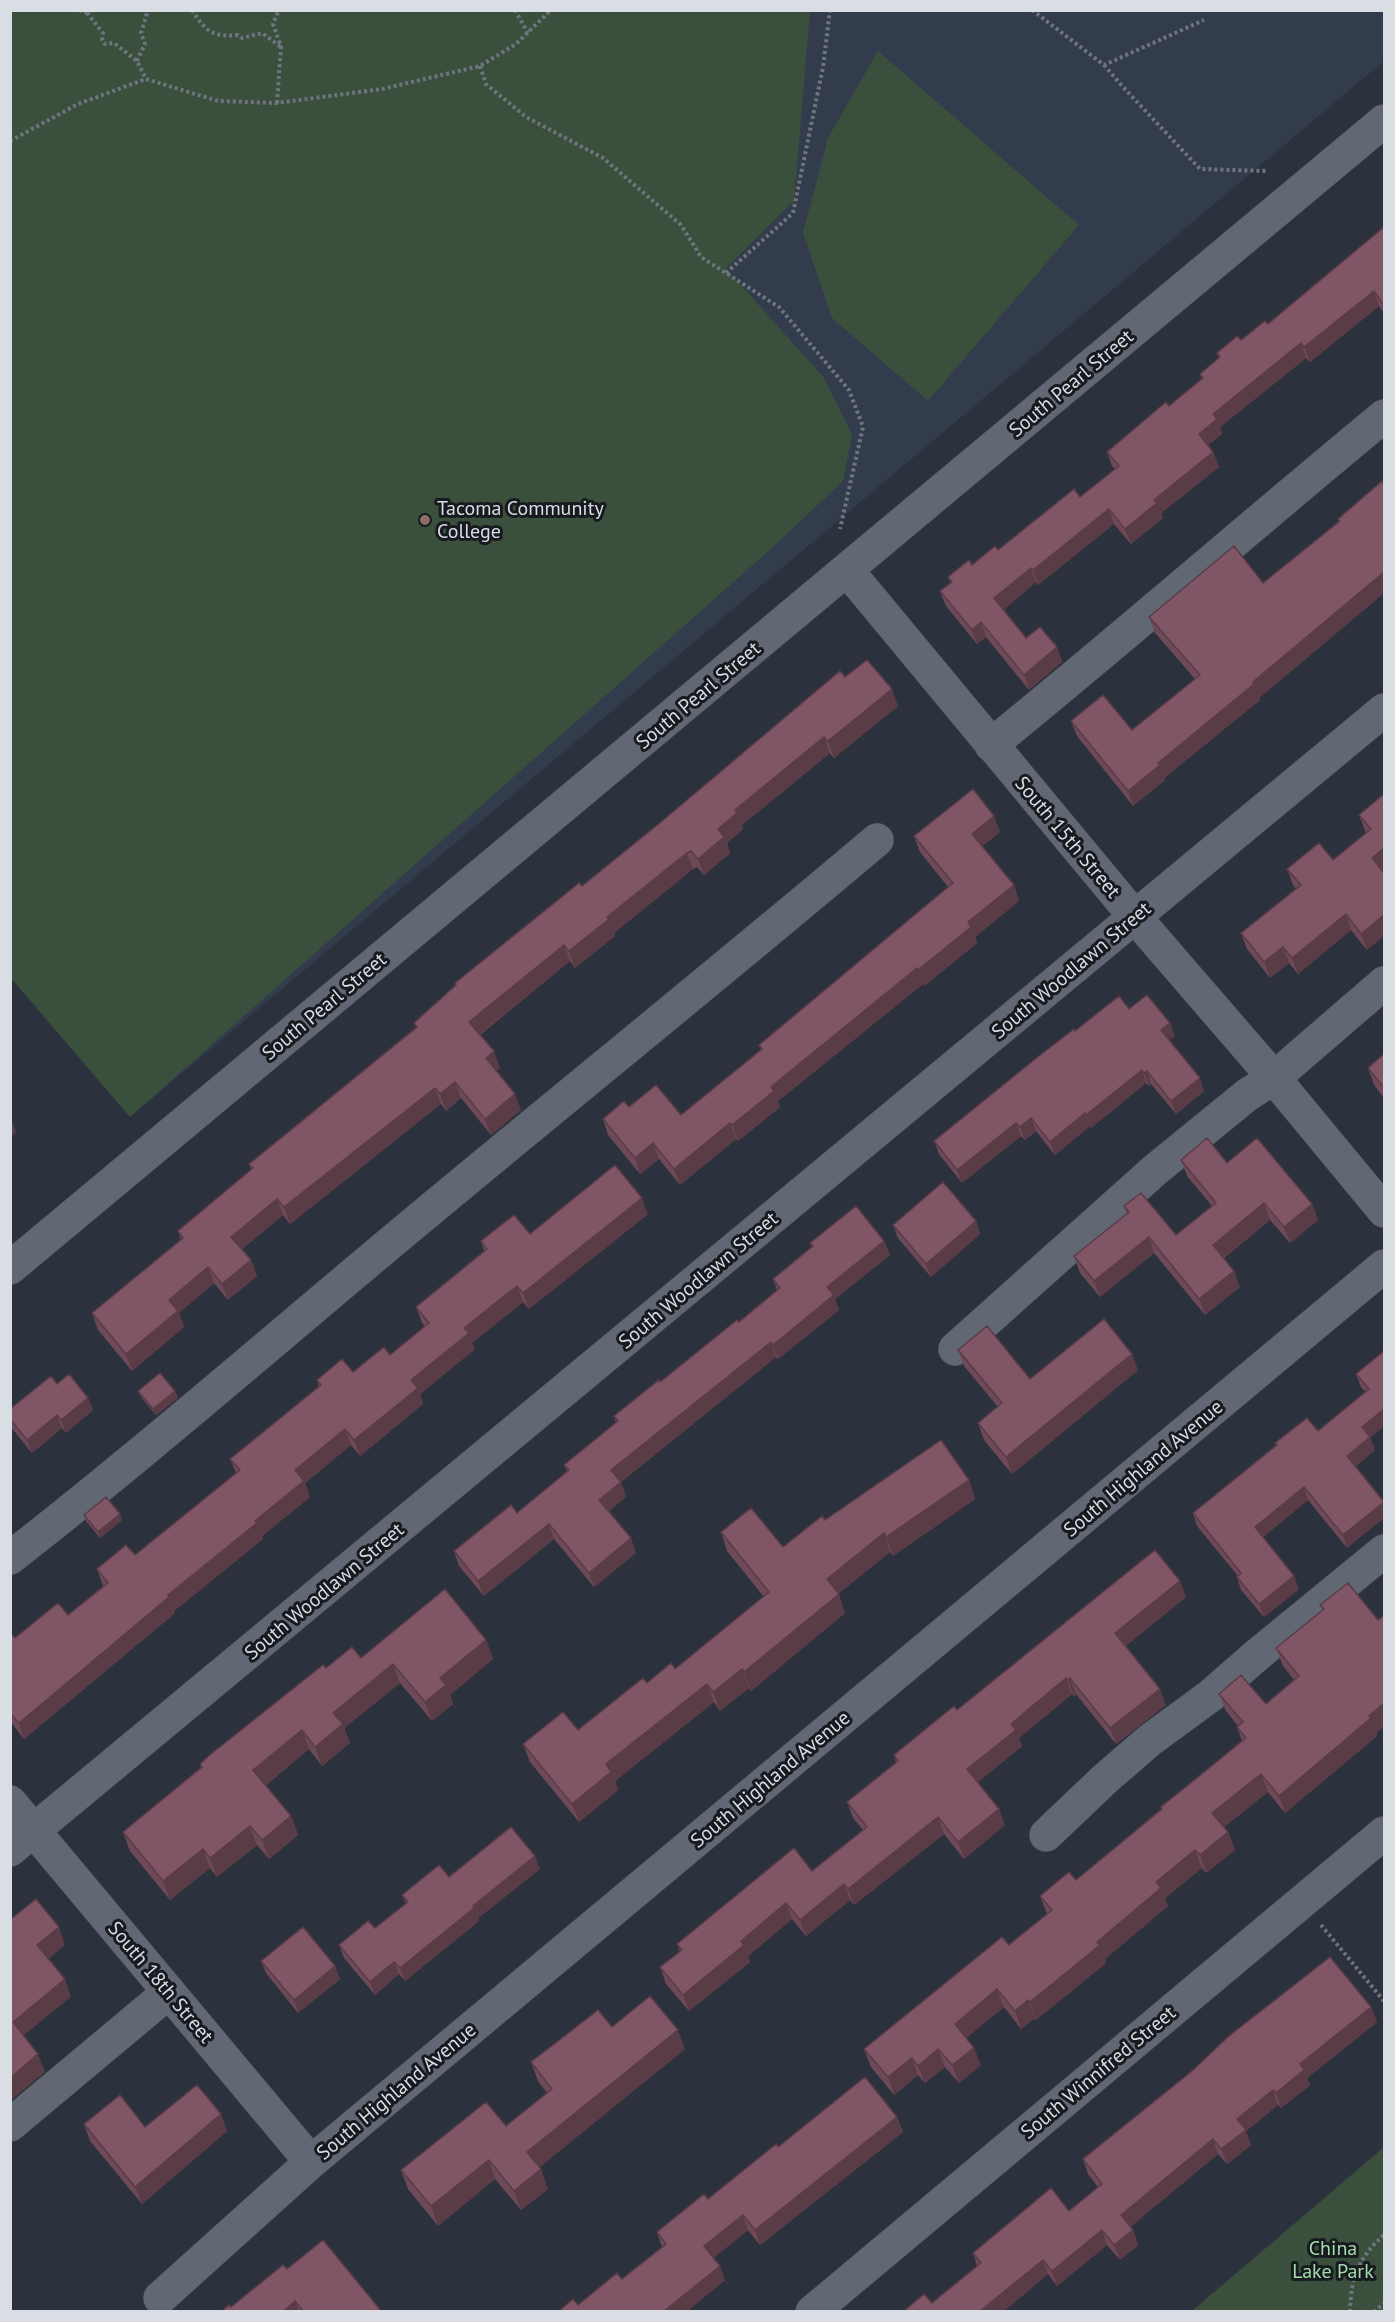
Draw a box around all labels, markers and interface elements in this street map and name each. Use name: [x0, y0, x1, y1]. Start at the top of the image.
street label: South Pearl Street: [1003, 323, 1139, 443]
place label: Tacoma Community College: [437, 495, 604, 544]
marker: Tacoma Community College: [418, 513, 432, 527]
street label: South Pearl Street: [630, 635, 766, 755]
street label: South 15th Street: [1009, 771, 1127, 903]
street label: South Woodlawn Street: [986, 895, 1156, 1044]
street label: South Pearl Street: [256, 946, 392, 1066]
street label: South Woodlawn Street: [613, 1205, 783, 1354]
street label: South Highland Avenue: [1058, 1394, 1228, 1542]
street label: South Woodlawn Street: [239, 1516, 409, 1665]
street label: South Highland Avenue: [685, 1705, 855, 1853]
street label: South 18th Street: [102, 1916, 220, 2048]
street label: South Winnifred Street: [1015, 1999, 1181, 2144]
street label: South Highland Avenue: [311, 2017, 481, 2165]
park label: China Lake Park: [1292, 2235, 1374, 2284]

